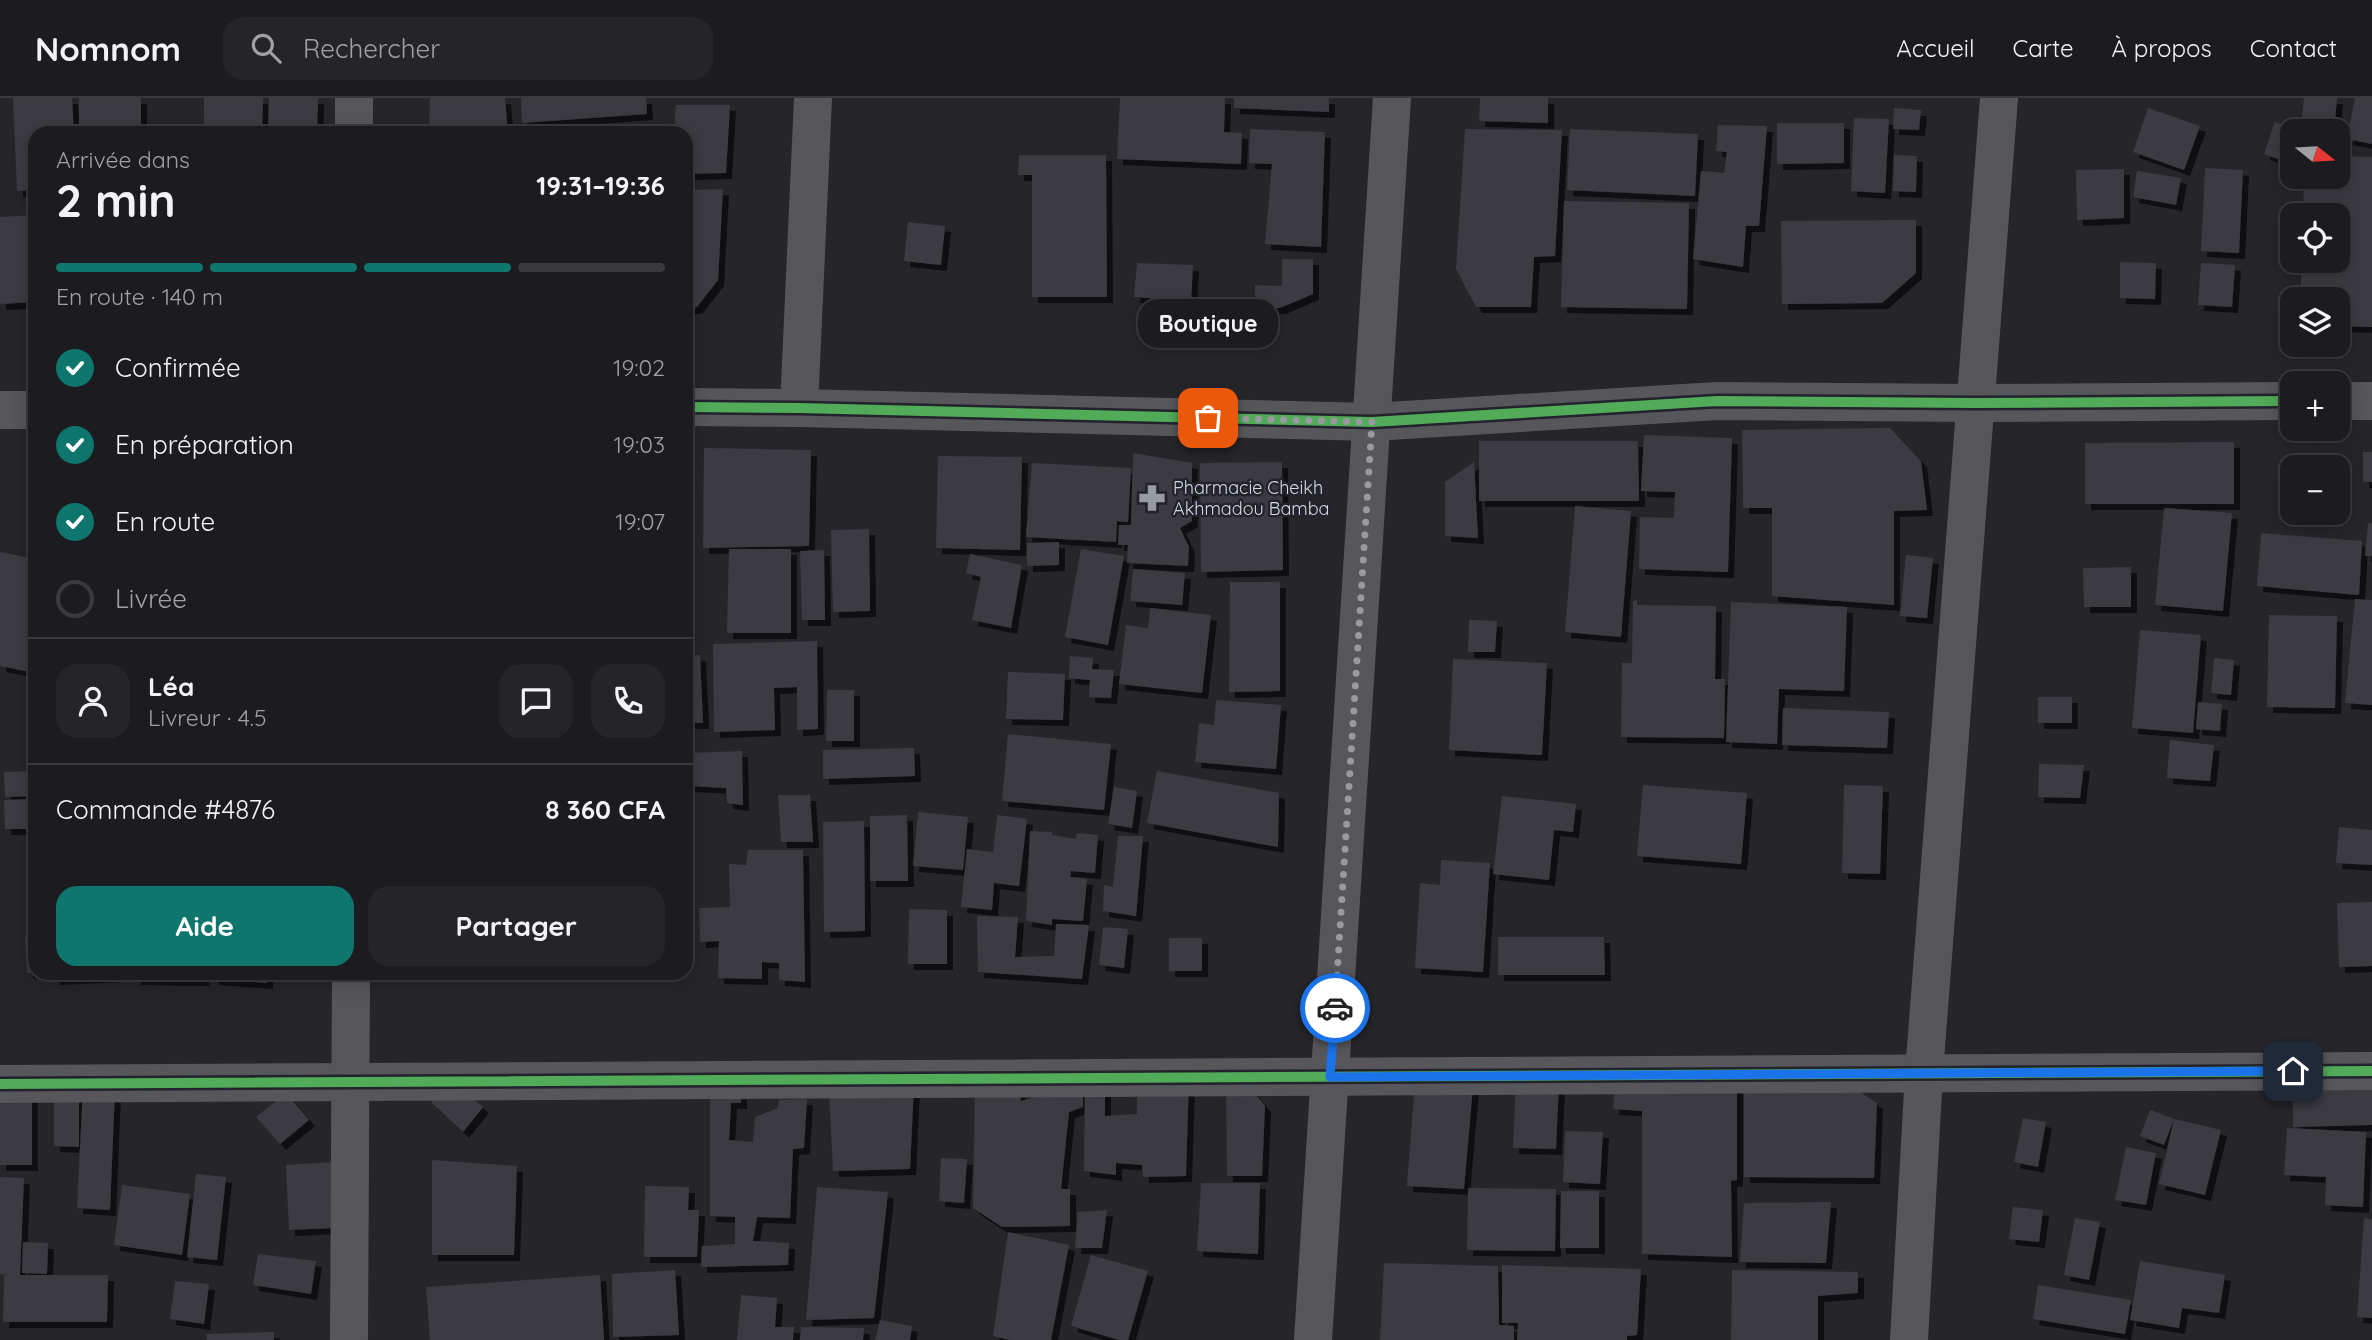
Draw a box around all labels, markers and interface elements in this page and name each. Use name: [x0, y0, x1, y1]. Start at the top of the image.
search box: [223, 17, 713, 80]
text: Nomnom: [35, 28, 181, 69]
icon: search: [247, 29, 285, 67]
text: Rechercher: [303, 32, 440, 65]
text: Accueil: [1896, 33, 1975, 63]
text: Carte: [2013, 33, 2074, 63]
text: À propos: [2112, 33, 2212, 63]
text: Contact: [2250, 33, 2337, 63]
north arrow: [2280, 119, 2350, 189]
map controls: [2280, 119, 2350, 525]
text: Arrivée dans: [56, 145, 190, 174]
text: 19:31–19:36: [536, 169, 665, 202]
text: 2 min: [56, 171, 176, 229]
button: locate: [2280, 203, 2350, 273]
text: En route · 140 m: [56, 282, 223, 311]
button: layers: [2280, 287, 2350, 357]
callout: Boutique: [1138, 299, 1278, 348]
text: Boutique: [1158, 309, 1258, 338]
icon: check: [56, 349, 94, 387]
text: Confirmée: [115, 351, 241, 384]
text: 19:02: [613, 353, 665, 382]
button: +: [2280, 371, 2350, 441]
pin: [1178, 388, 1238, 448]
icon: bag: [1189, 399, 1227, 437]
icon: check: [56, 426, 94, 464]
text: En préparation: [115, 428, 294, 461]
text: 19:03: [614, 430, 665, 459]
button: −: [2280, 455, 2350, 525]
place label: Pharmacie Cheikh Akhmadou Bamba: [1173, 476, 1330, 520]
pharmacy icon: Pharmacie Cheikh Akhmadou Bamba: [1137, 483, 1167, 513]
icon: check: [56, 503, 94, 541]
text: En route: [115, 505, 215, 538]
text: 19:07: [615, 507, 665, 536]
text: Livrée: [115, 582, 187, 615]
button: person: [56, 664, 130, 738]
button: chat: [499, 664, 573, 738]
button: phone: [591, 664, 665, 738]
text: Léa: [148, 670, 194, 703]
text: Livreur · 4.5: [148, 703, 266, 732]
text: Commande #4876: [56, 793, 275, 826]
text: 8 360 CFA: [545, 793, 665, 826]
button: Aide: [56, 886, 354, 966]
button: Partager: [368, 886, 665, 966]
courier: [1300, 973, 1370, 1043]
icon: car: [1316, 989, 1354, 1027]
pin: [2263, 1041, 2323, 1101]
icon: home: [2274, 1052, 2312, 1090]

